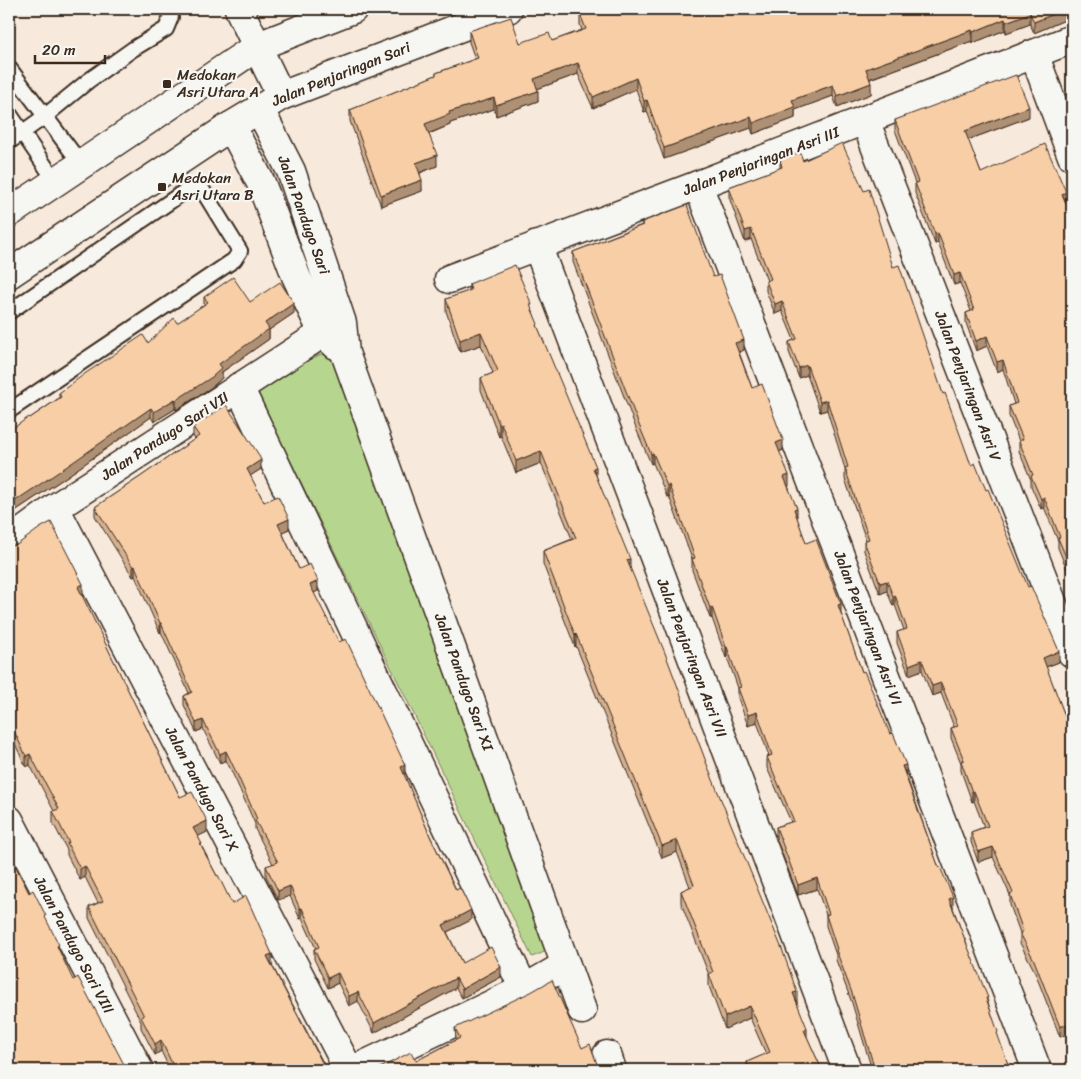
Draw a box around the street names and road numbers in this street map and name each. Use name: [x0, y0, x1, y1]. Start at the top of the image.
street label: Jalan Penjaringan Sari: [267, 34, 415, 114]
street label: Jalan Penjaringan Asri III: [678, 119, 844, 203]
street label: Jalan Pandugo Sari: [270, 151, 338, 279]
street label: Jalan Penjaringan Asri V: [927, 306, 1009, 465]
street label: Jalan Pandugo Sari VII: [95, 384, 235, 488]
street label: Jalan Penjaringan Asri VI: [826, 546, 910, 710]
street label: Jalan Penjaringan Asri VII: [649, 574, 735, 742]
street label: Jalan Pandugo Sari XI: [427, 609, 501, 756]
street label: Jalan Pandugo Sari X: [157, 721, 246, 857]
street label: Jalan Pandugo Sari VIII: [26, 870, 122, 1019]

